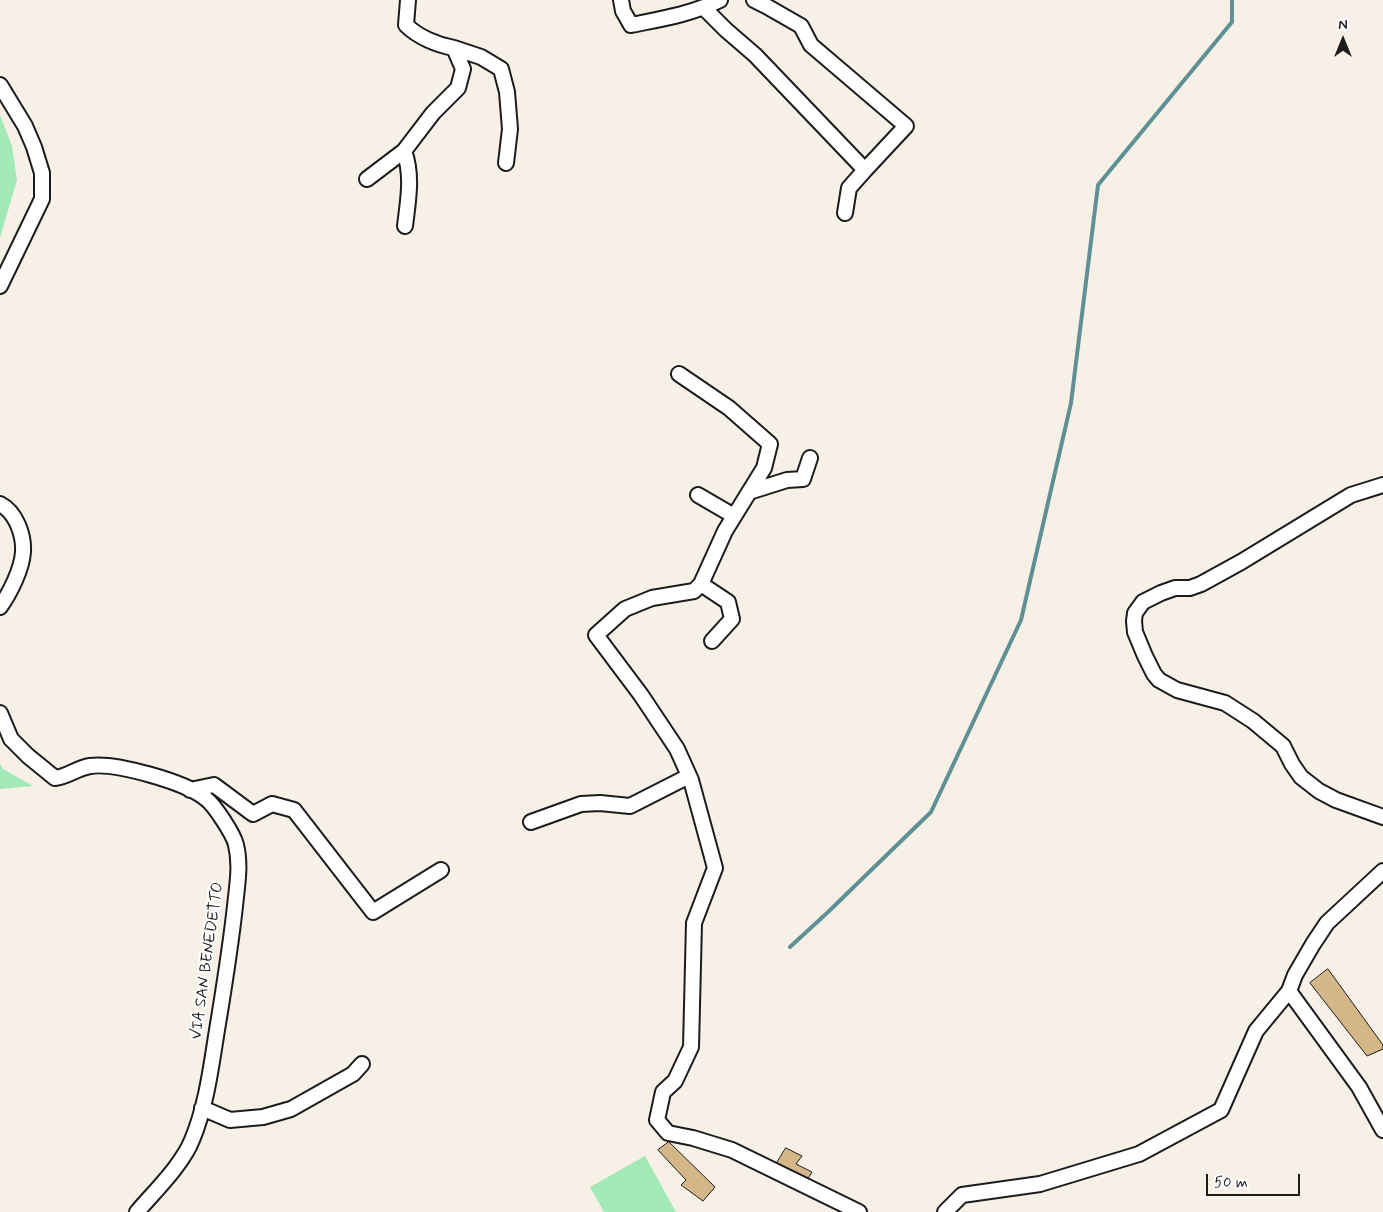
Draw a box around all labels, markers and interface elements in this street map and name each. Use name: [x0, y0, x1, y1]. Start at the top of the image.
north arrow: [1318, 15, 1368, 65]
text: N: [1338, 16, 1348, 34]
street label: VIA SAN BENEDETTO: [187, 881, 229, 1041]
scale bar: [1208, 1164, 1302, 1196]
text: 50 m: [1214, 1173, 1248, 1193]

